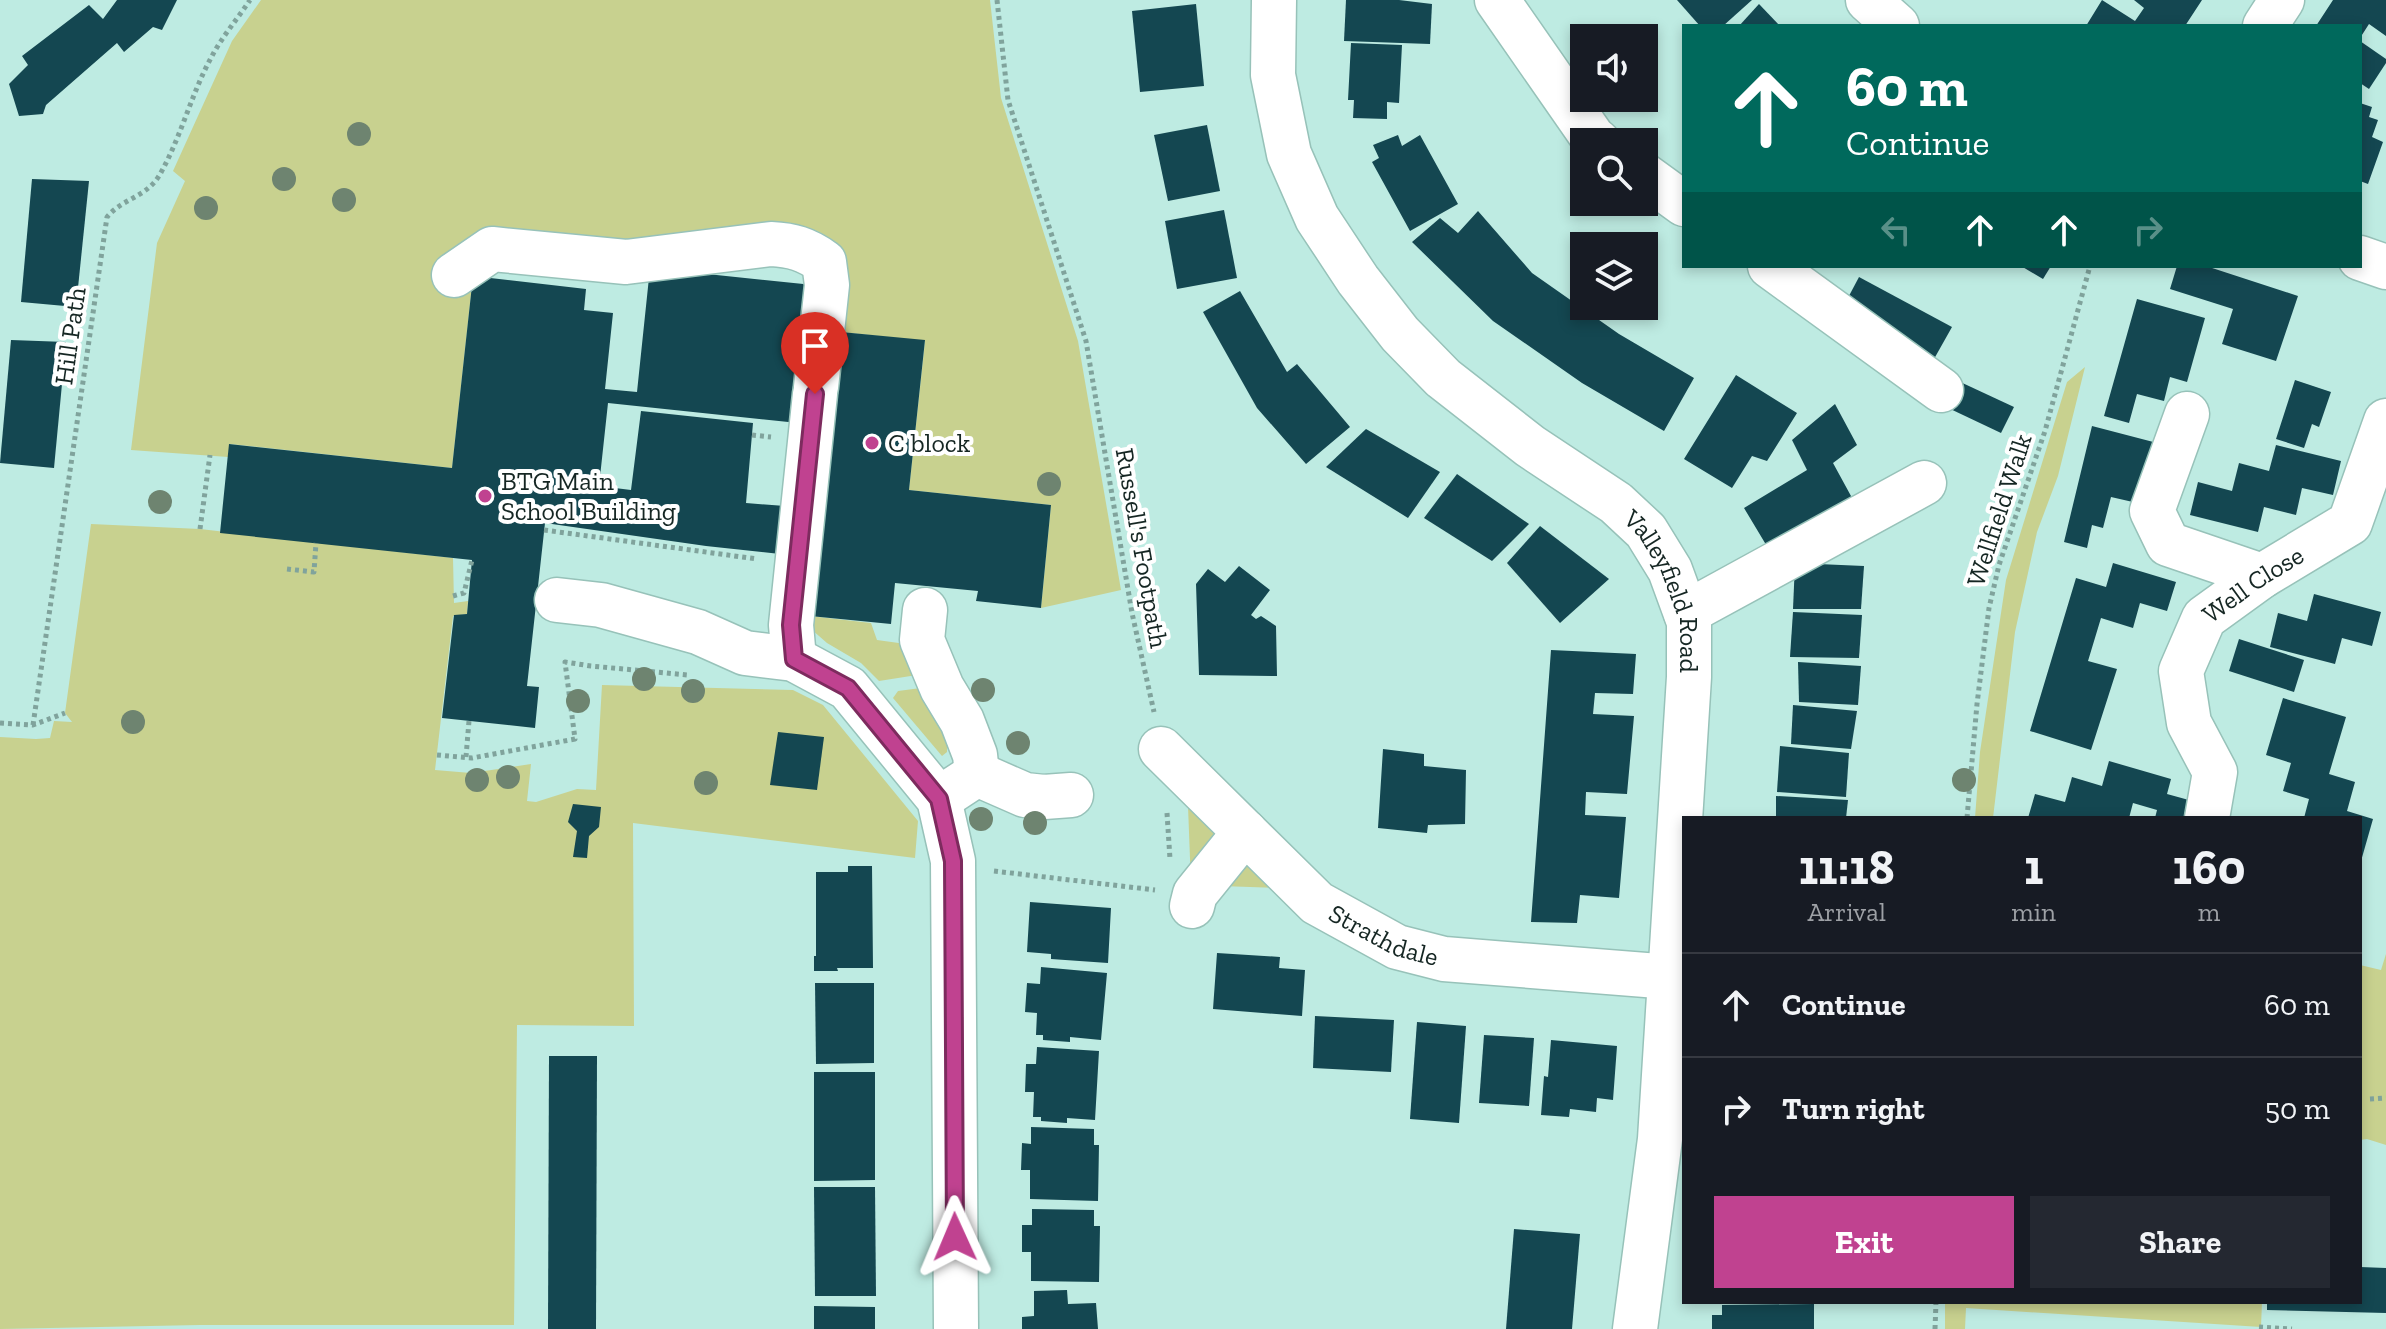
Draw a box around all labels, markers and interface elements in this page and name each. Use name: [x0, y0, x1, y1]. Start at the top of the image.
map controls: [1570, 24, 1658, 320]
button: sound: [1570, 24, 1658, 112]
text: 60 m: [1846, 53, 1968, 120]
icon: ahead: [1714, 56, 1818, 160]
text: Continue: [1846, 121, 1990, 164]
button: search: [1570, 128, 1658, 216]
icon: left: [1874, 208, 1918, 252]
icon: ahead: [1958, 208, 2002, 252]
icon: ahead: [2042, 208, 2086, 252]
icon: right: [2126, 208, 2170, 252]
button: layers: [1570, 232, 1658, 320]
street label: Hill Path: [47, 285, 93, 387]
pin: [781, 312, 849, 394]
icon: arrive: [793, 324, 837, 368]
place label: C block: [888, 427, 971, 459]
street label: Wellfield Walk: [1959, 429, 2039, 590]
marker: C block: [863, 434, 881, 452]
street label: Russell's Footpath: [1109, 445, 1175, 651]
place label: BTG Main School Building: [501, 465, 676, 527]
marker: BTG Main School Building: [476, 487, 494, 505]
street label: Valleyfield Road: [1616, 502, 1705, 673]
street label: Well Close: [2196, 539, 2309, 630]
text: 11:18: [1799, 839, 1895, 896]
text: 1: [2024, 839, 2043, 896]
text: 160: [2173, 839, 2245, 896]
text: Arrival: [1807, 896, 1886, 928]
text: min: [2011, 896, 2056, 928]
text: m: [2198, 896, 2220, 928]
street label: Strathdale: [1323, 897, 1442, 973]
icon: ahead: [1714, 983, 1758, 1027]
text: Continue: [1782, 987, 1906, 1023]
text: 60 m: [2264, 987, 2330, 1023]
icon: right: [1714, 1087, 1758, 1131]
text: Turn right: [1782, 1091, 1924, 1127]
text: 50 m: [2265, 1091, 2330, 1127]
position arrow: [913, 1195, 997, 1279]
button: Exit: [1714, 1196, 2014, 1288]
button: Share: [2030, 1196, 2330, 1288]

